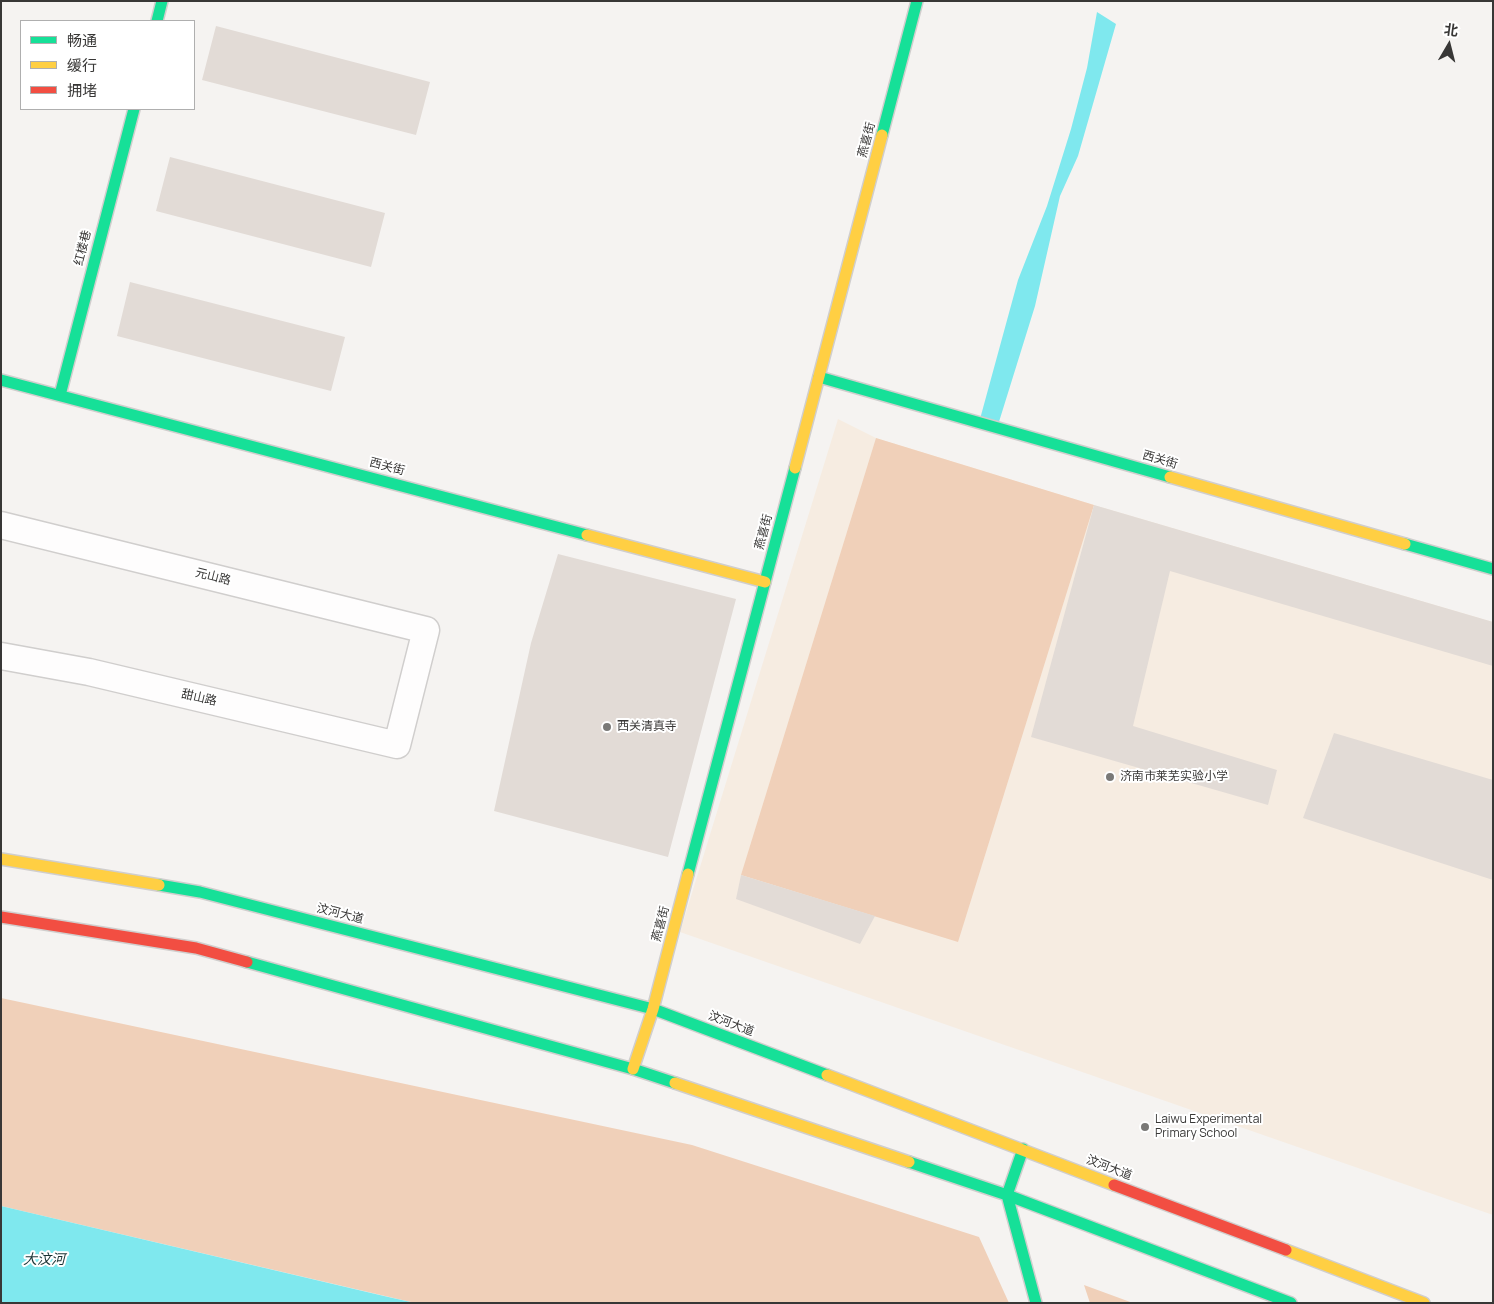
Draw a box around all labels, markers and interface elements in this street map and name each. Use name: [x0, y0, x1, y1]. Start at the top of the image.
text: 北: [1443, 19, 1459, 40]
legend: [20, 20, 195, 110]
north arrow: [1424, 20, 1474, 70]
text: 畅通: [67, 30, 97, 51]
text: 缓行: [67, 55, 97, 76]
text: 拥堵: [67, 80, 97, 101]
street label: 燕喜街: [855, 121, 879, 159]
street label: 红楼巷: [72, 229, 94, 267]
street label: 西关街: [1141, 448, 1179, 472]
street label: 西关街: [368, 455, 406, 479]
street label: 燕喜街: [752, 513, 776, 551]
street label: 元山路: [194, 566, 232, 588]
street label: 甜山路: [180, 687, 218, 709]
place label: 西关清真寺: [617, 720, 677, 734]
marker: 西关清真寺: [601, 721, 613, 733]
place label: 济南市莱芜实验小学: [1120, 770, 1228, 784]
marker: 济南市莱芜实验小学: [1104, 771, 1116, 783]
street label: 汶河大道: [315, 901, 365, 927]
street label: 燕喜街: [649, 905, 673, 943]
street label: 汶河大道: [706, 1009, 756, 1039]
place label: Laiwu Experimental Primary School: [1155, 1113, 1262, 1141]
marker: Laiwu Experimental Primary School: [1139, 1121, 1151, 1133]
street label: 汶河大道: [1084, 1153, 1134, 1183]
water label: 大汶河: [23, 1252, 65, 1268]

